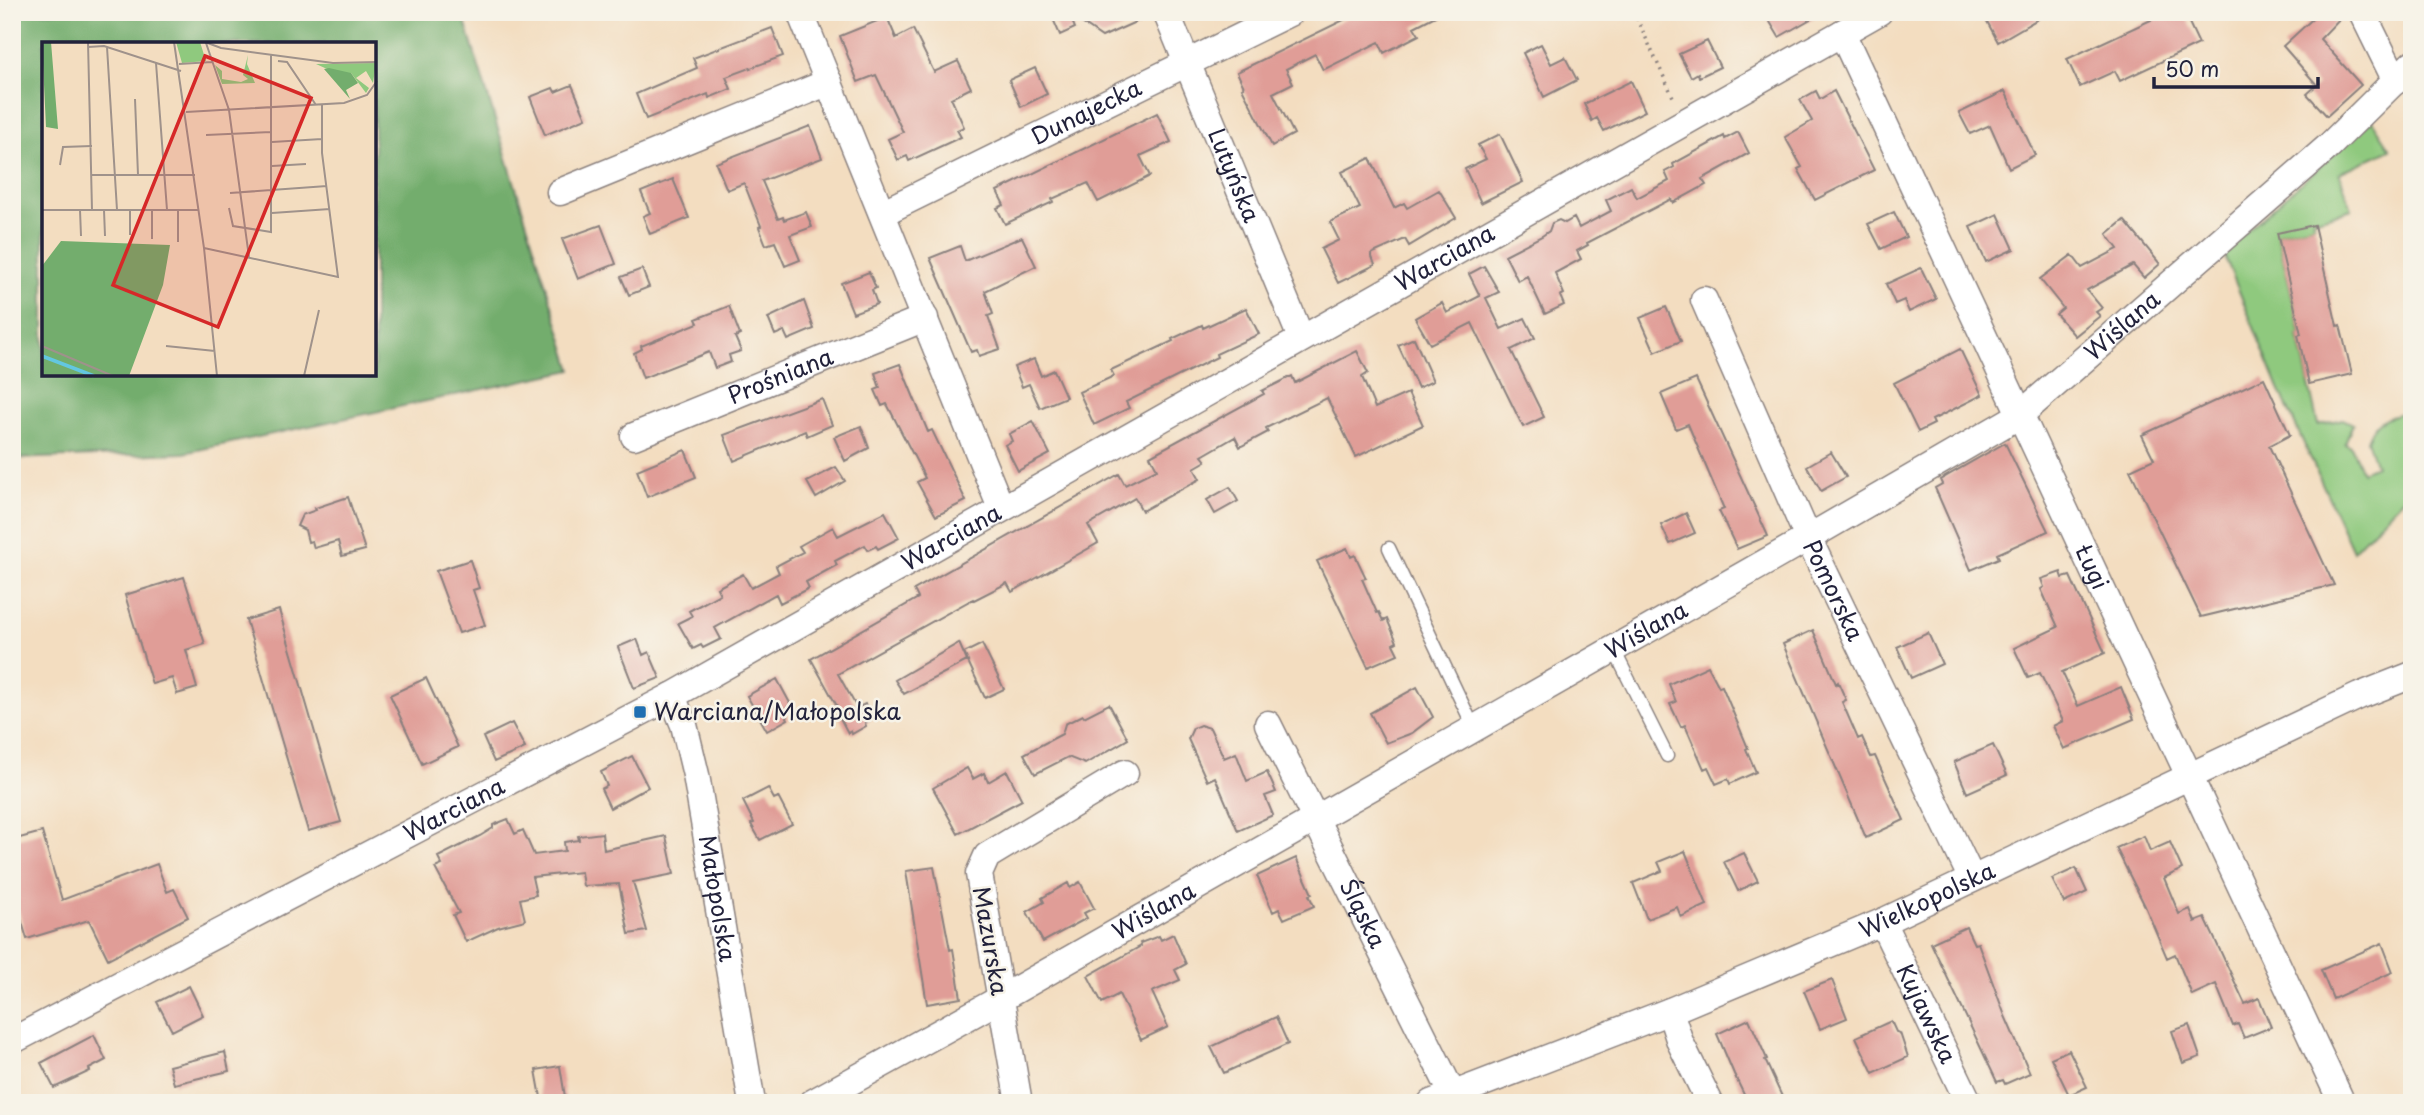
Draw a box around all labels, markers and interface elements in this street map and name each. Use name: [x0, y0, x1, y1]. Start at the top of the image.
inset map: [42, 42, 376, 376]
scale bar: [2154, 46, 2319, 90]
text: 50 m: [2165, 52, 2219, 84]
street label: Dunajecka: [1025, 69, 1148, 153]
street label: Lutyńska: [1200, 123, 1270, 228]
street label: Warciana: [1388, 214, 1501, 299]
street label: Wiślana: [2076, 281, 2168, 368]
street label: Prośniana: [722, 338, 838, 412]
street label: Warciana: [894, 494, 1008, 579]
street label: Pomorska: [1795, 533, 1874, 647]
street label: Ługi: [2067, 538, 2119, 595]
street label: Wiślana: [1598, 591, 1694, 667]
place label: Warciana/Małopolska: [654, 693, 902, 728]
marker: Warciana/Małopolska: [632, 704, 648, 720]
street label: Warciana: [397, 767, 511, 849]
street label: Małopolska: [691, 832, 747, 965]
street label: Wielkopolska: [1853, 852, 2001, 946]
street label: Wiślana: [1105, 872, 1202, 948]
street label: Śląska: [1332, 872, 1396, 954]
street label: Mazurska: [965, 884, 1018, 998]
street label: Kujawska: [1889, 958, 1967, 1070]

